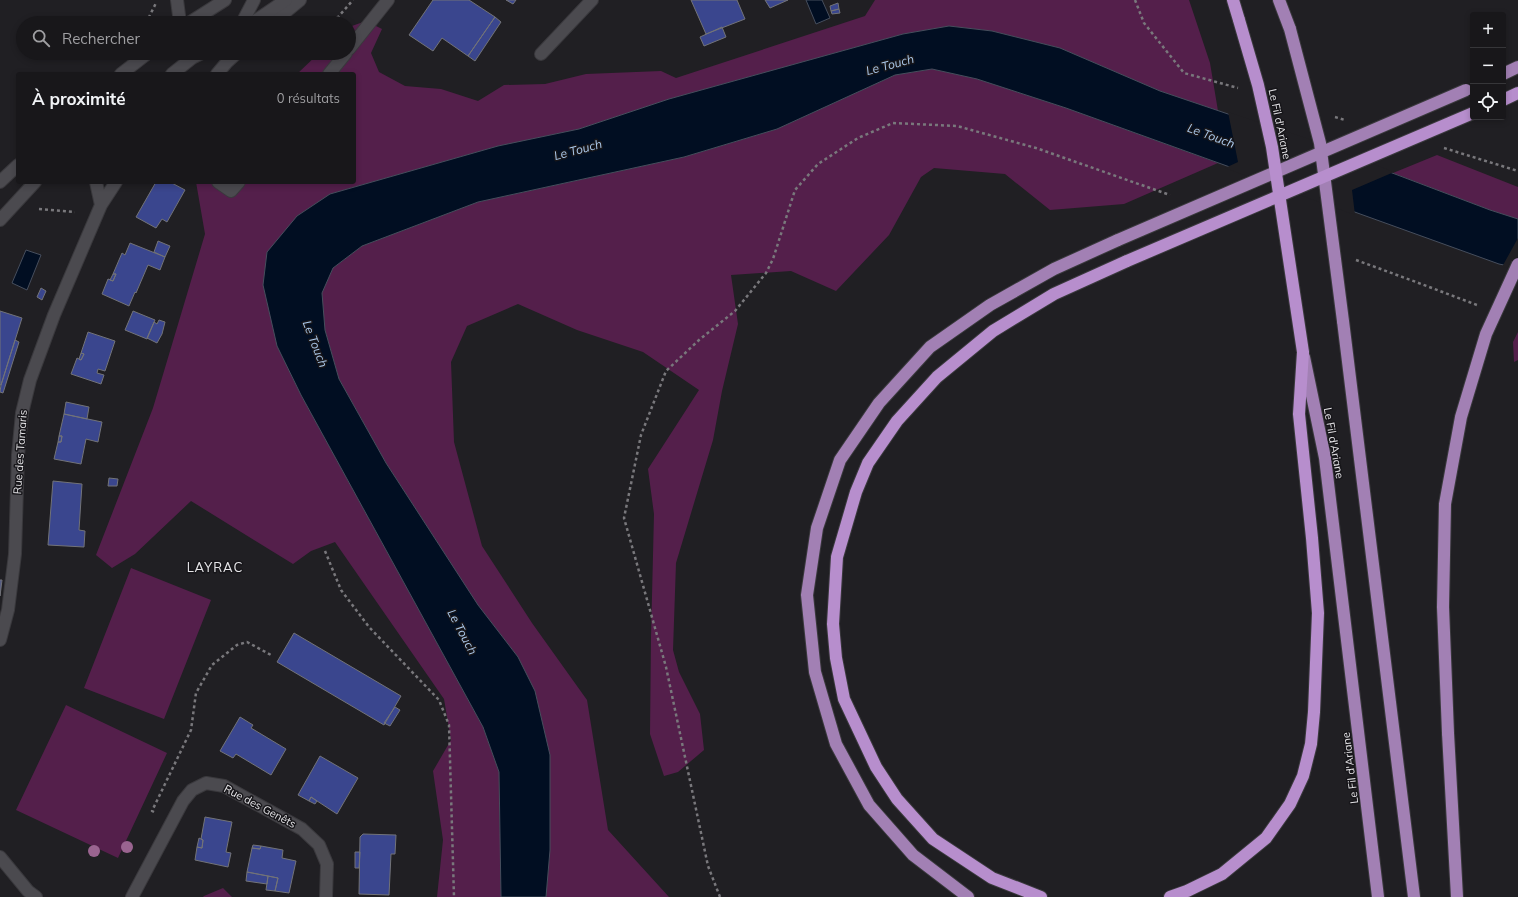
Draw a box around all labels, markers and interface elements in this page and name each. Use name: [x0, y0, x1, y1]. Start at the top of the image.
map controls: [1470, 12, 1506, 120]
button: +: [1470, 12, 1506, 48]
search box: [16, 16, 356, 60]
icon: search: [30, 27, 52, 49]
text: Rechercher: [62, 29, 140, 48]
button: −: [1470, 48, 1506, 84]
water label: Le Touch: [864, 51, 916, 78]
button: locate: [1470, 84, 1506, 120]
street label: Le Fil d'Ariane: [1266, 87, 1294, 161]
text: À proximité: [32, 88, 126, 109]
text: 0 résultats: [277, 90, 340, 106]
water label: Le Touch: [1185, 120, 1237, 151]
water label: Le Touch: [552, 136, 604, 163]
water label: Le Touch: [300, 318, 331, 369]
street label: Le Fil d'Ariane: [1321, 406, 1347, 480]
street label: Rue des Tamaris: [10, 409, 30, 495]
district label: LAYRAC: [187, 559, 243, 575]
water label: Le Touch: [444, 607, 481, 657]
street label: Le Fil d'Ariane: [1339, 731, 1361, 805]
street label: Rue des Genêts: [222, 781, 298, 831]

